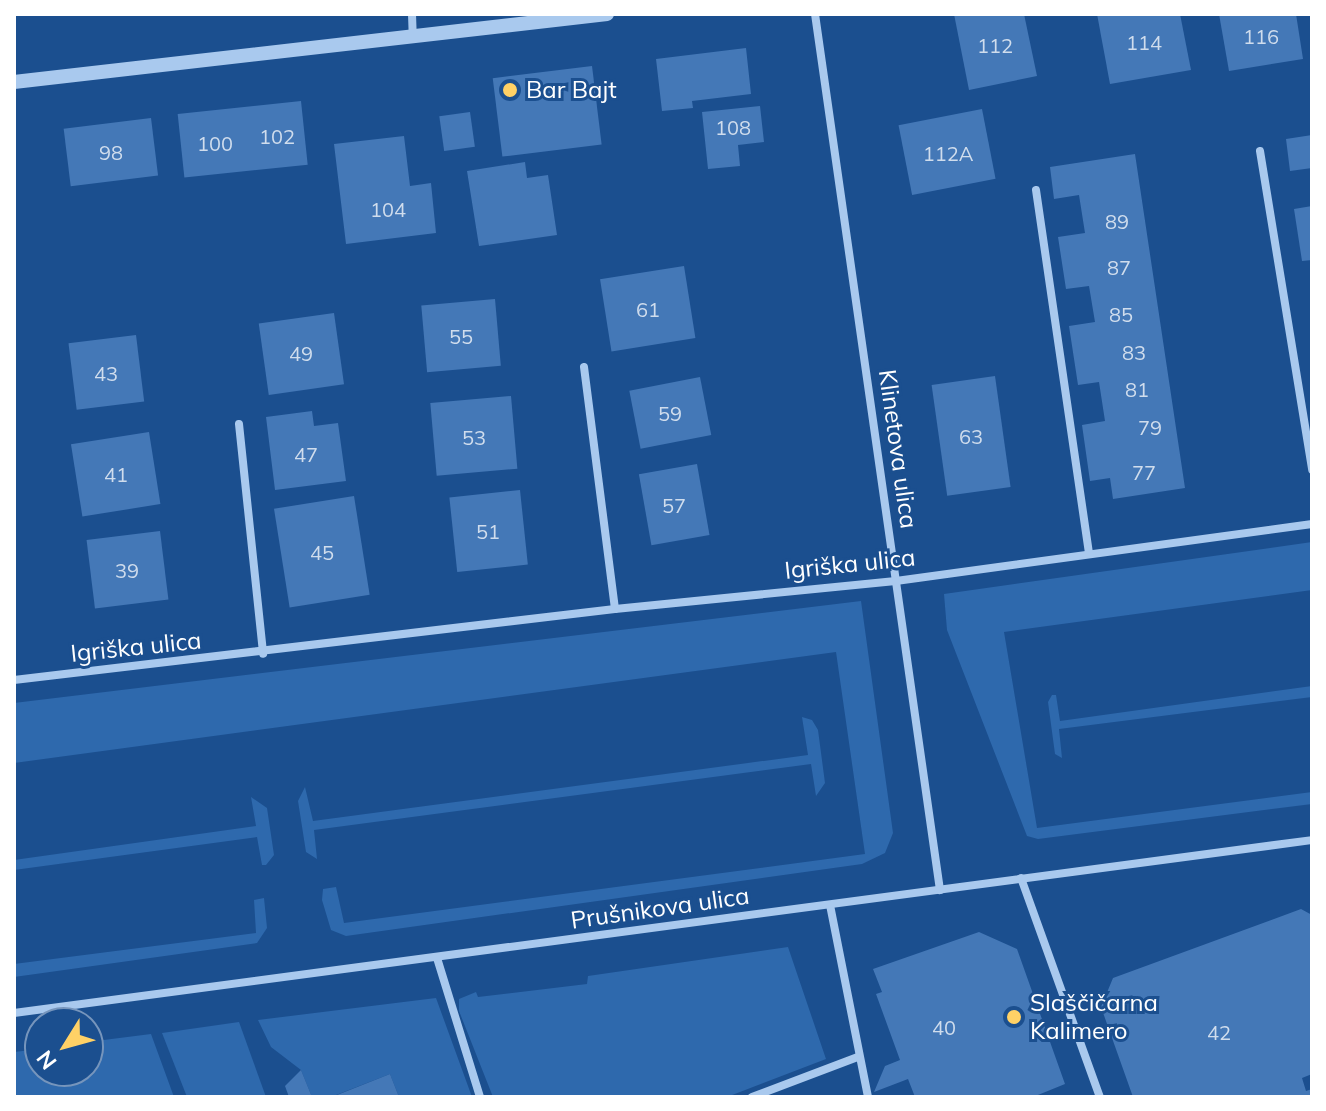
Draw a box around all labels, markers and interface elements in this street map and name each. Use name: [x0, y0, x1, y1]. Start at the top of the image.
house number: 116: [1243, 24, 1279, 48]
house number: 114: [1126, 30, 1162, 54]
house number: 112: [977, 33, 1013, 57]
place label: Bar Bajt: [526, 76, 617, 104]
marker: Bar Bajt: [501, 81, 519, 99]
house number: 108: [715, 115, 751, 139]
house number: 102: [259, 124, 295, 148]
house number: 100: [197, 131, 233, 155]
house number: 98: [99, 140, 123, 164]
house number: 112A: [923, 141, 973, 165]
house number: 104: [370, 197, 406, 221]
house number: 89: [1105, 209, 1129, 233]
house number: 87: [1107, 255, 1131, 279]
house number: 61: [636, 297, 660, 321]
house number: 85: [1109, 302, 1133, 326]
house number: 55: [449, 324, 473, 348]
house number: 83: [1122, 340, 1146, 364]
house number: 49: [289, 341, 313, 365]
house number: 43: [94, 361, 118, 385]
street label: Klinetova ulica: [873, 368, 923, 530]
house number: 81: [1125, 377, 1149, 401]
house number: 59: [658, 401, 682, 425]
house number: 79: [1138, 415, 1162, 439]
house number: 63: [959, 424, 983, 448]
house number: 53: [462, 425, 486, 449]
house number: 47: [294, 442, 318, 466]
house number: 77: [1132, 460, 1156, 484]
house number: 41: [104, 462, 128, 486]
house number: 57: [662, 493, 686, 517]
house number: 51: [476, 519, 500, 543]
house number: 45: [310, 540, 334, 564]
street label: Igriška ulica: [783, 543, 917, 585]
house number: 39: [115, 558, 139, 582]
street label: Igriška ulica: [69, 626, 203, 668]
street label: Prušnikova ulica: [569, 881, 751, 935]
place label: Slaščičarna Kalimero: [1030, 989, 1158, 1045]
north arrow: [24, 1007, 104, 1087]
marker: Slaščičarna Kalimero: [1005, 1008, 1023, 1026]
house number: 40: [932, 1015, 956, 1039]
house number: 42: [1207, 1020, 1231, 1044]
text: N: [30, 1045, 63, 1075]

